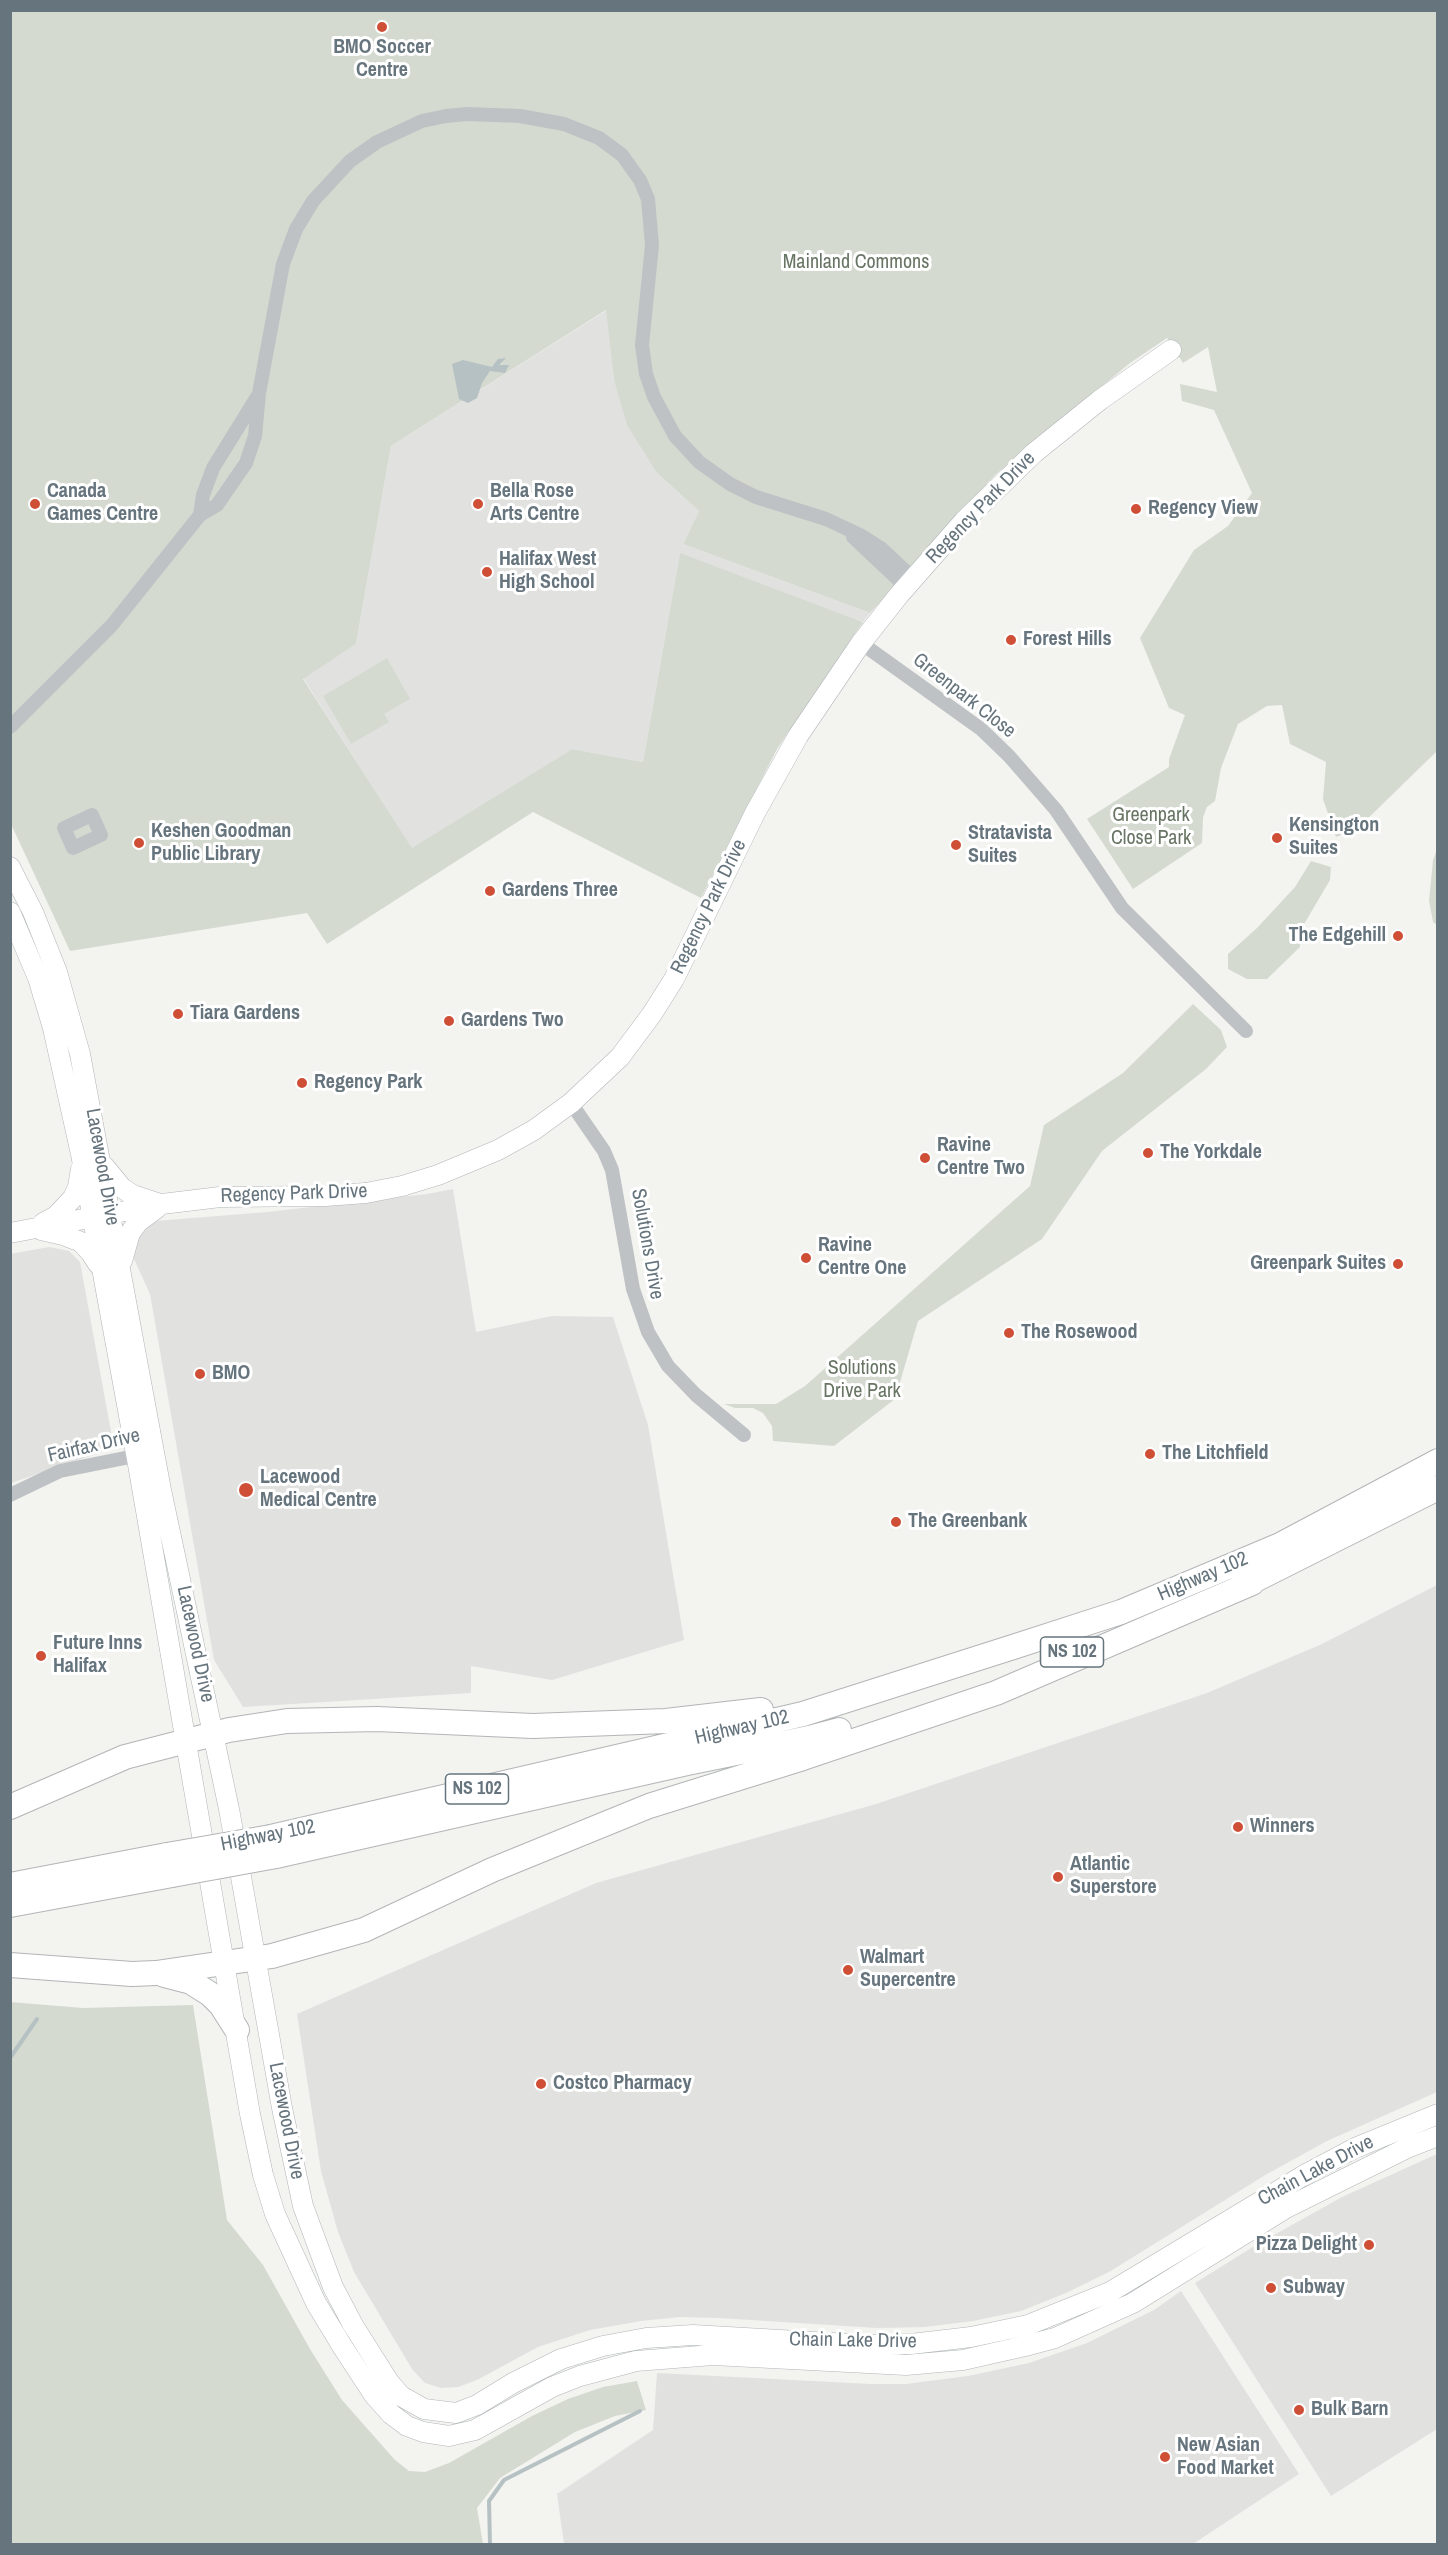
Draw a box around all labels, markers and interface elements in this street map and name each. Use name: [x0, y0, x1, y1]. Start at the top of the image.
marker: BMO Soccer Centre: [375, 20, 389, 34]
place label: BMO Soccer Centre: [333, 36, 431, 83]
park label: Mainland Commons: [783, 251, 929, 275]
street label: Regency Park Drive: [921, 447, 1041, 569]
place label: Canada Games Centre: [47, 480, 158, 527]
place label: Bella Rose Arts Centre: [490, 480, 579, 527]
marker: Canada Games Centre: [28, 497, 42, 511]
marker: Bella Rose Arts Centre: [471, 497, 485, 511]
place label: Regency View: [1148, 497, 1258, 521]
marker: Regency View: [1129, 502, 1143, 516]
place label: Halifax West High School: [499, 548, 596, 595]
marker: Halifax West High School: [480, 565, 494, 579]
place label: Forest Hills: [1023, 628, 1112, 652]
marker: Forest Hills: [1004, 633, 1018, 647]
street label: Greenpark Close: [908, 648, 1020, 744]
park label: Greenpark Close Park: [1111, 804, 1191, 851]
place label: Kensington Suites: [1289, 814, 1379, 861]
place label: Keshen Goodman Public Library: [151, 820, 291, 867]
place label: Stratavista Suites: [968, 822, 1052, 869]
marker: Kensington Suites: [1270, 831, 1284, 845]
marker: Keshen Goodman Public Library: [132, 836, 146, 850]
street label: Regency Park Drive: [666, 836, 752, 978]
marker: Stratavista Suites: [949, 838, 963, 852]
place label: Gardens Three: [502, 879, 618, 903]
marker: Gardens Three: [483, 884, 497, 898]
place label: The Edgehill: [1288, 924, 1386, 948]
marker: The Edgehill: [1391, 929, 1405, 943]
place label: Tiara Gardens: [190, 1002, 300, 1026]
marker: Tiara Gardens: [171, 1007, 185, 1021]
place label: Gardens Two: [461, 1009, 564, 1033]
marker: Gardens Two: [442, 1014, 456, 1028]
place label: Regency Park: [314, 1071, 422, 1095]
marker: Regency Park: [295, 1076, 309, 1090]
street label: Lacewood Drive: [80, 1107, 124, 1227]
place label: Ravine Centre Two: [937, 1134, 1025, 1181]
place label: The Yorkdale: [1160, 1141, 1262, 1165]
marker: The Yorkdale: [1141, 1146, 1155, 1160]
marker: Ravine Centre Two: [918, 1151, 932, 1165]
street label: Regency Park Drive: [220, 1179, 368, 1209]
street label: Solutions Drive: [625, 1187, 669, 1301]
place label: Ravine Centre One: [818, 1234, 906, 1281]
marker: Ravine Centre One: [799, 1251, 813, 1265]
place label: Greenpark Suites: [1250, 1252, 1386, 1276]
marker: Greenpark Suites: [1391, 1257, 1405, 1271]
place label: The Rosewood: [1021, 1321, 1138, 1345]
marker: The Rosewood: [1002, 1326, 1016, 1340]
park label: Solutions Drive Park: [823, 1357, 901, 1404]
place label: BMO: [212, 1362, 250, 1386]
marker: BMO: [193, 1367, 207, 1381]
street label: Fairfax Drive: [46, 1424, 142, 1468]
place label: The Litchfield: [1162, 1442, 1269, 1466]
marker: The Litchfield: [1143, 1447, 1157, 1461]
place label: Lacewood Medical Centre: [260, 1466, 377, 1513]
marker: Lacewood Medical Centre: [237, 1481, 255, 1499]
place label: The Greenbank: [908, 1510, 1027, 1534]
marker: The Greenbank: [889, 1515, 903, 1529]
street label: Highway 102: [1154, 1547, 1252, 1607]
street label: Lacewood Drive: [171, 1584, 219, 1704]
place label: Future Inns Halifax: [53, 1632, 142, 1679]
road number: NS 102: [1040, 1637, 1104, 1667]
marker: Future Inns Halifax: [34, 1649, 48, 1663]
street label: Highway 102: [693, 1706, 791, 1750]
road number: NS 102: [446, 1774, 508, 1804]
street label: Highway 102: [219, 1815, 317, 1857]
place label: Winners: [1250, 1815, 1315, 1839]
marker: Winners: [1231, 1820, 1245, 1834]
place label: Atlantic Superstore: [1070, 1853, 1157, 1900]
marker: Atlantic Superstore: [1051, 1870, 1065, 1884]
place label: Walmart Supercentre: [860, 1946, 956, 1993]
marker: Walmart Supercentre: [841, 1963, 855, 1977]
street label: Lacewood Drive: [263, 2061, 309, 2181]
place label: Costco Pharmacy: [553, 2072, 692, 2096]
marker: Costco Pharmacy: [534, 2077, 548, 2091]
street label: Chain Lake Drive: [1254, 2130, 1378, 2212]
place label: Pizza Delight: [1256, 2233, 1357, 2257]
marker: Pizza Delight: [1362, 2238, 1376, 2252]
place label: Subway: [1283, 2276, 1345, 2300]
marker: Subway: [1264, 2281, 1278, 2295]
street label: Chain Lake Drive: [789, 2328, 917, 2354]
place label: Bulk Barn: [1311, 2398, 1388, 2422]
marker: Bulk Barn: [1292, 2403, 1306, 2417]
place label: New Asian Food Market: [1177, 2434, 1274, 2481]
marker: New Asian Food Market: [1158, 2450, 1172, 2464]

